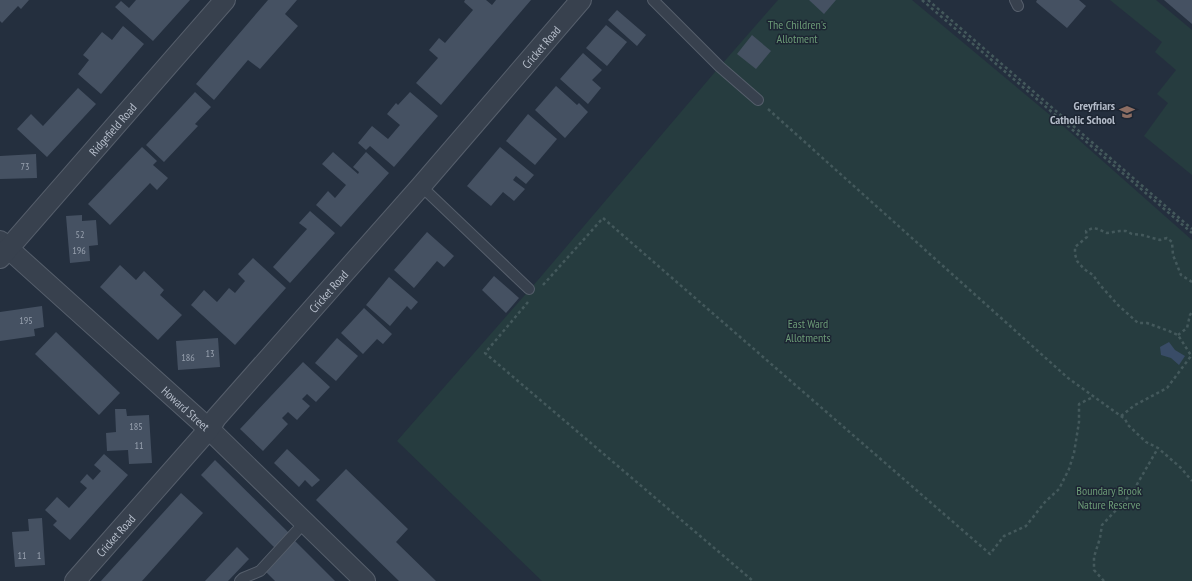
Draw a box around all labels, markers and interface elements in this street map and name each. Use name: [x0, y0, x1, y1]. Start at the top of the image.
park label: The Children's Allotment: [768, 17, 826, 46]
street label: Cricket Road: [518, 22, 563, 71]
place label: Greyfriars Catholic School: [1050, 98, 1115, 127]
street label: Ridgefield Road: [85, 100, 139, 159]
school or university icon: Greyfriars Catholic School: [1118, 103, 1136, 121]
house number: 73: [21, 160, 30, 173]
house number: 52: [76, 228, 85, 241]
house number: 196: [72, 244, 86, 257]
street label: Cricket Road: [305, 267, 351, 315]
house number: 195: [19, 314, 33, 327]
park label: East Ward Allotments: [785, 316, 831, 345]
house number: 13: [206, 347, 215, 360]
house number: 186: [181, 351, 195, 364]
street label: Howard Street: [159, 383, 213, 434]
house number: 185: [129, 420, 143, 433]
house number: 11: [135, 439, 144, 452]
park label: Boundary Brook Nature Reserve: [1076, 483, 1142, 512]
street label: Cricket Road: [93, 511, 138, 559]
house number: 11: [18, 549, 27, 562]
house number: 1: [37, 549, 41, 562]

